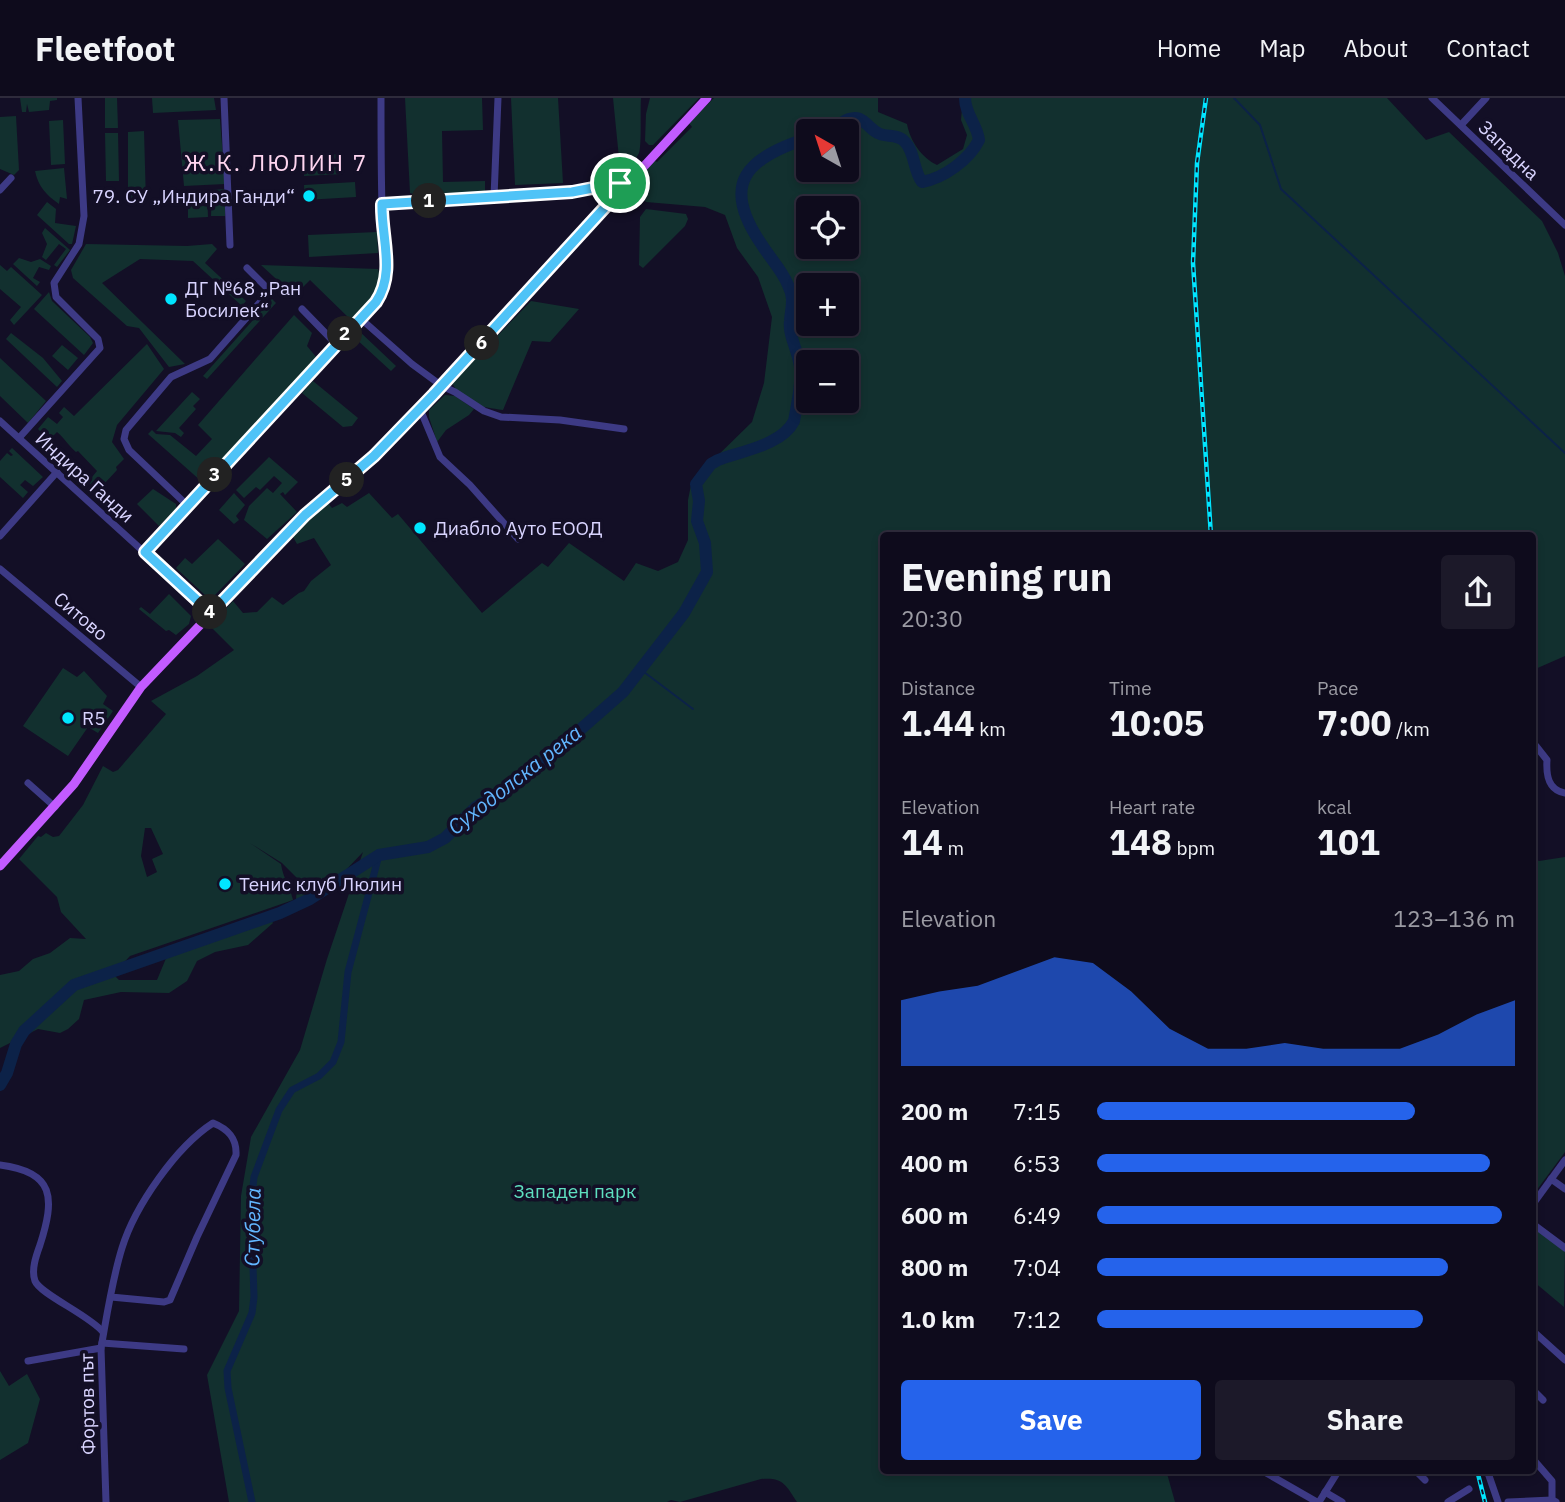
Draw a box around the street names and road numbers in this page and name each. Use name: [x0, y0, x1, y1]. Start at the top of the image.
street label: Западна: [1473, 115, 1545, 185]
street label: Индира Ганди: [31, 426, 139, 528]
street label: Ситово: [49, 586, 113, 646]
street label: Фортов път: [74, 1353, 100, 1455]

